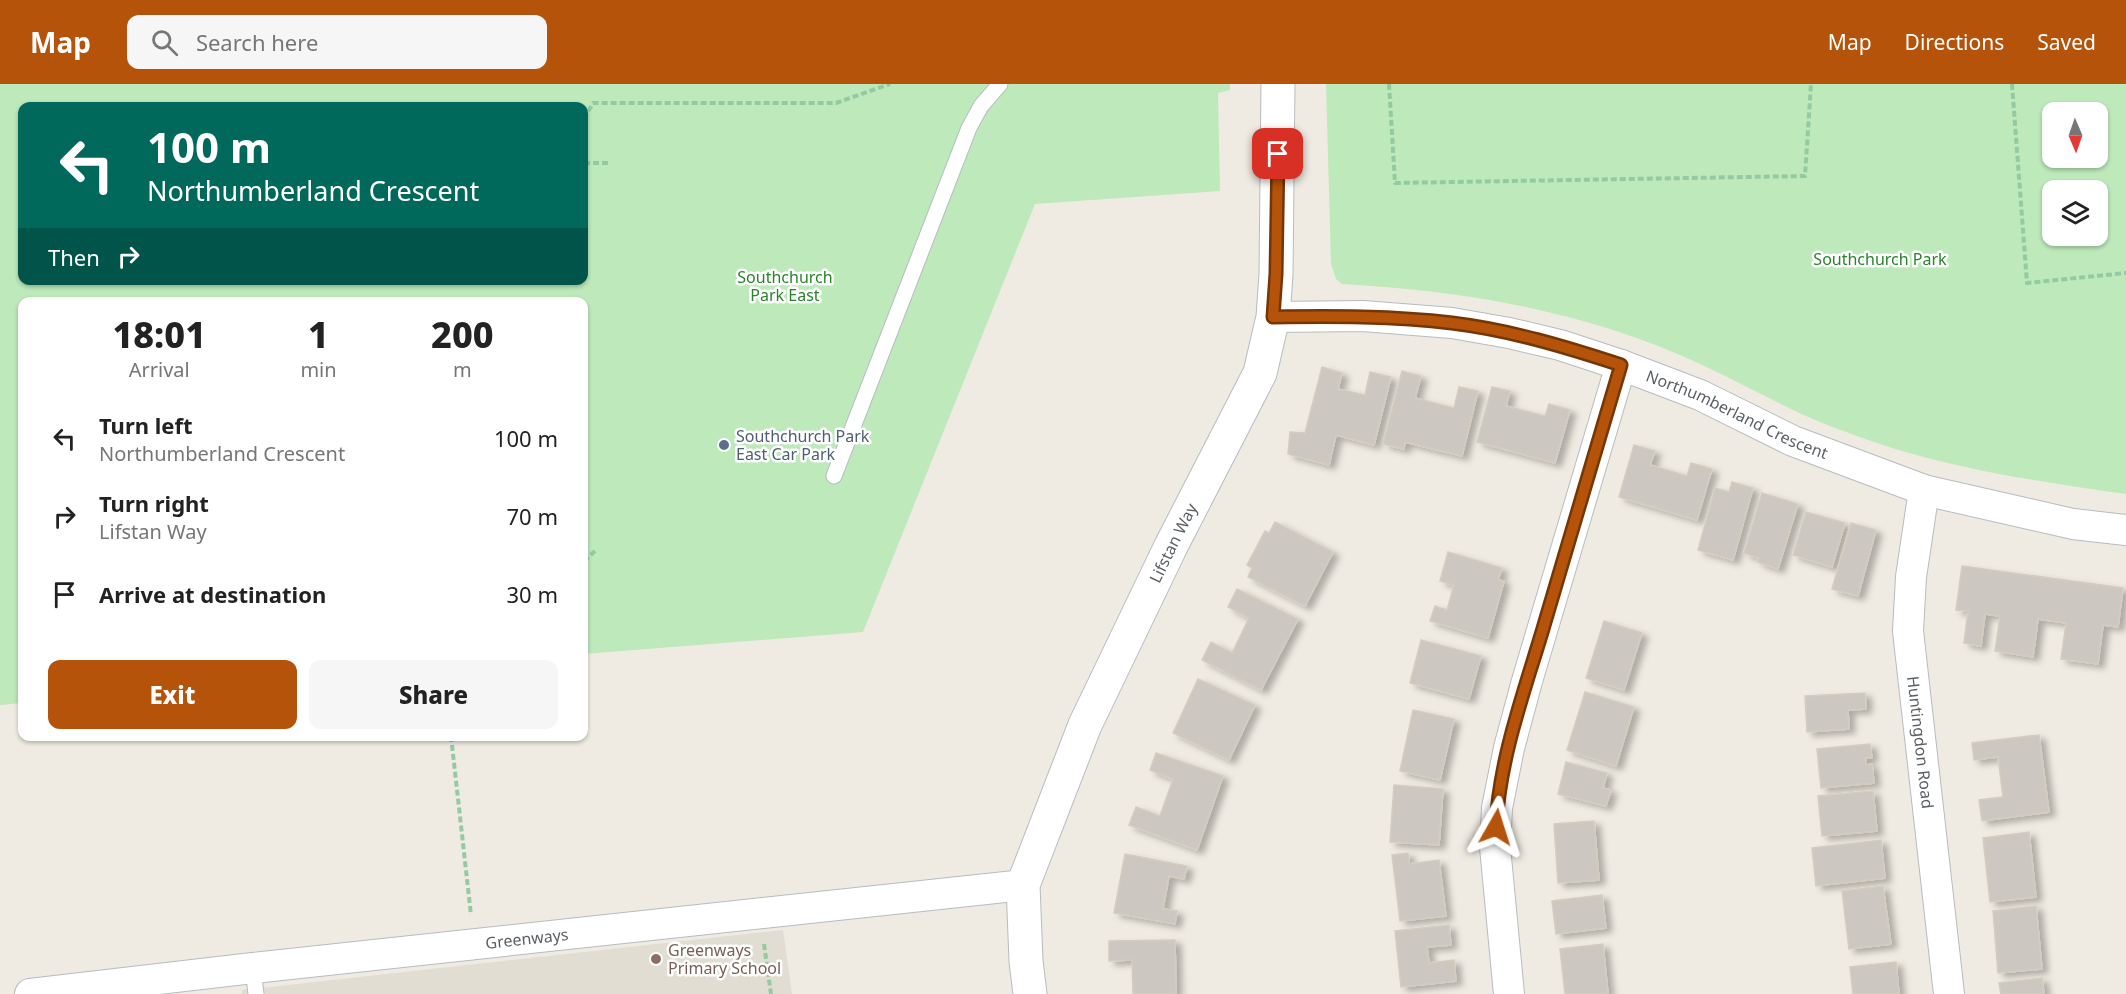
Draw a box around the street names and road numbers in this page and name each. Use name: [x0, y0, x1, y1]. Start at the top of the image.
street label: Northumberland Crescent: [1643, 365, 1831, 464]
street label: Lifstan Way: [1144, 499, 1203, 586]
street label: Huntingdon Road: [1902, 675, 1939, 810]
street label: Greenways: [484, 923, 569, 954]

